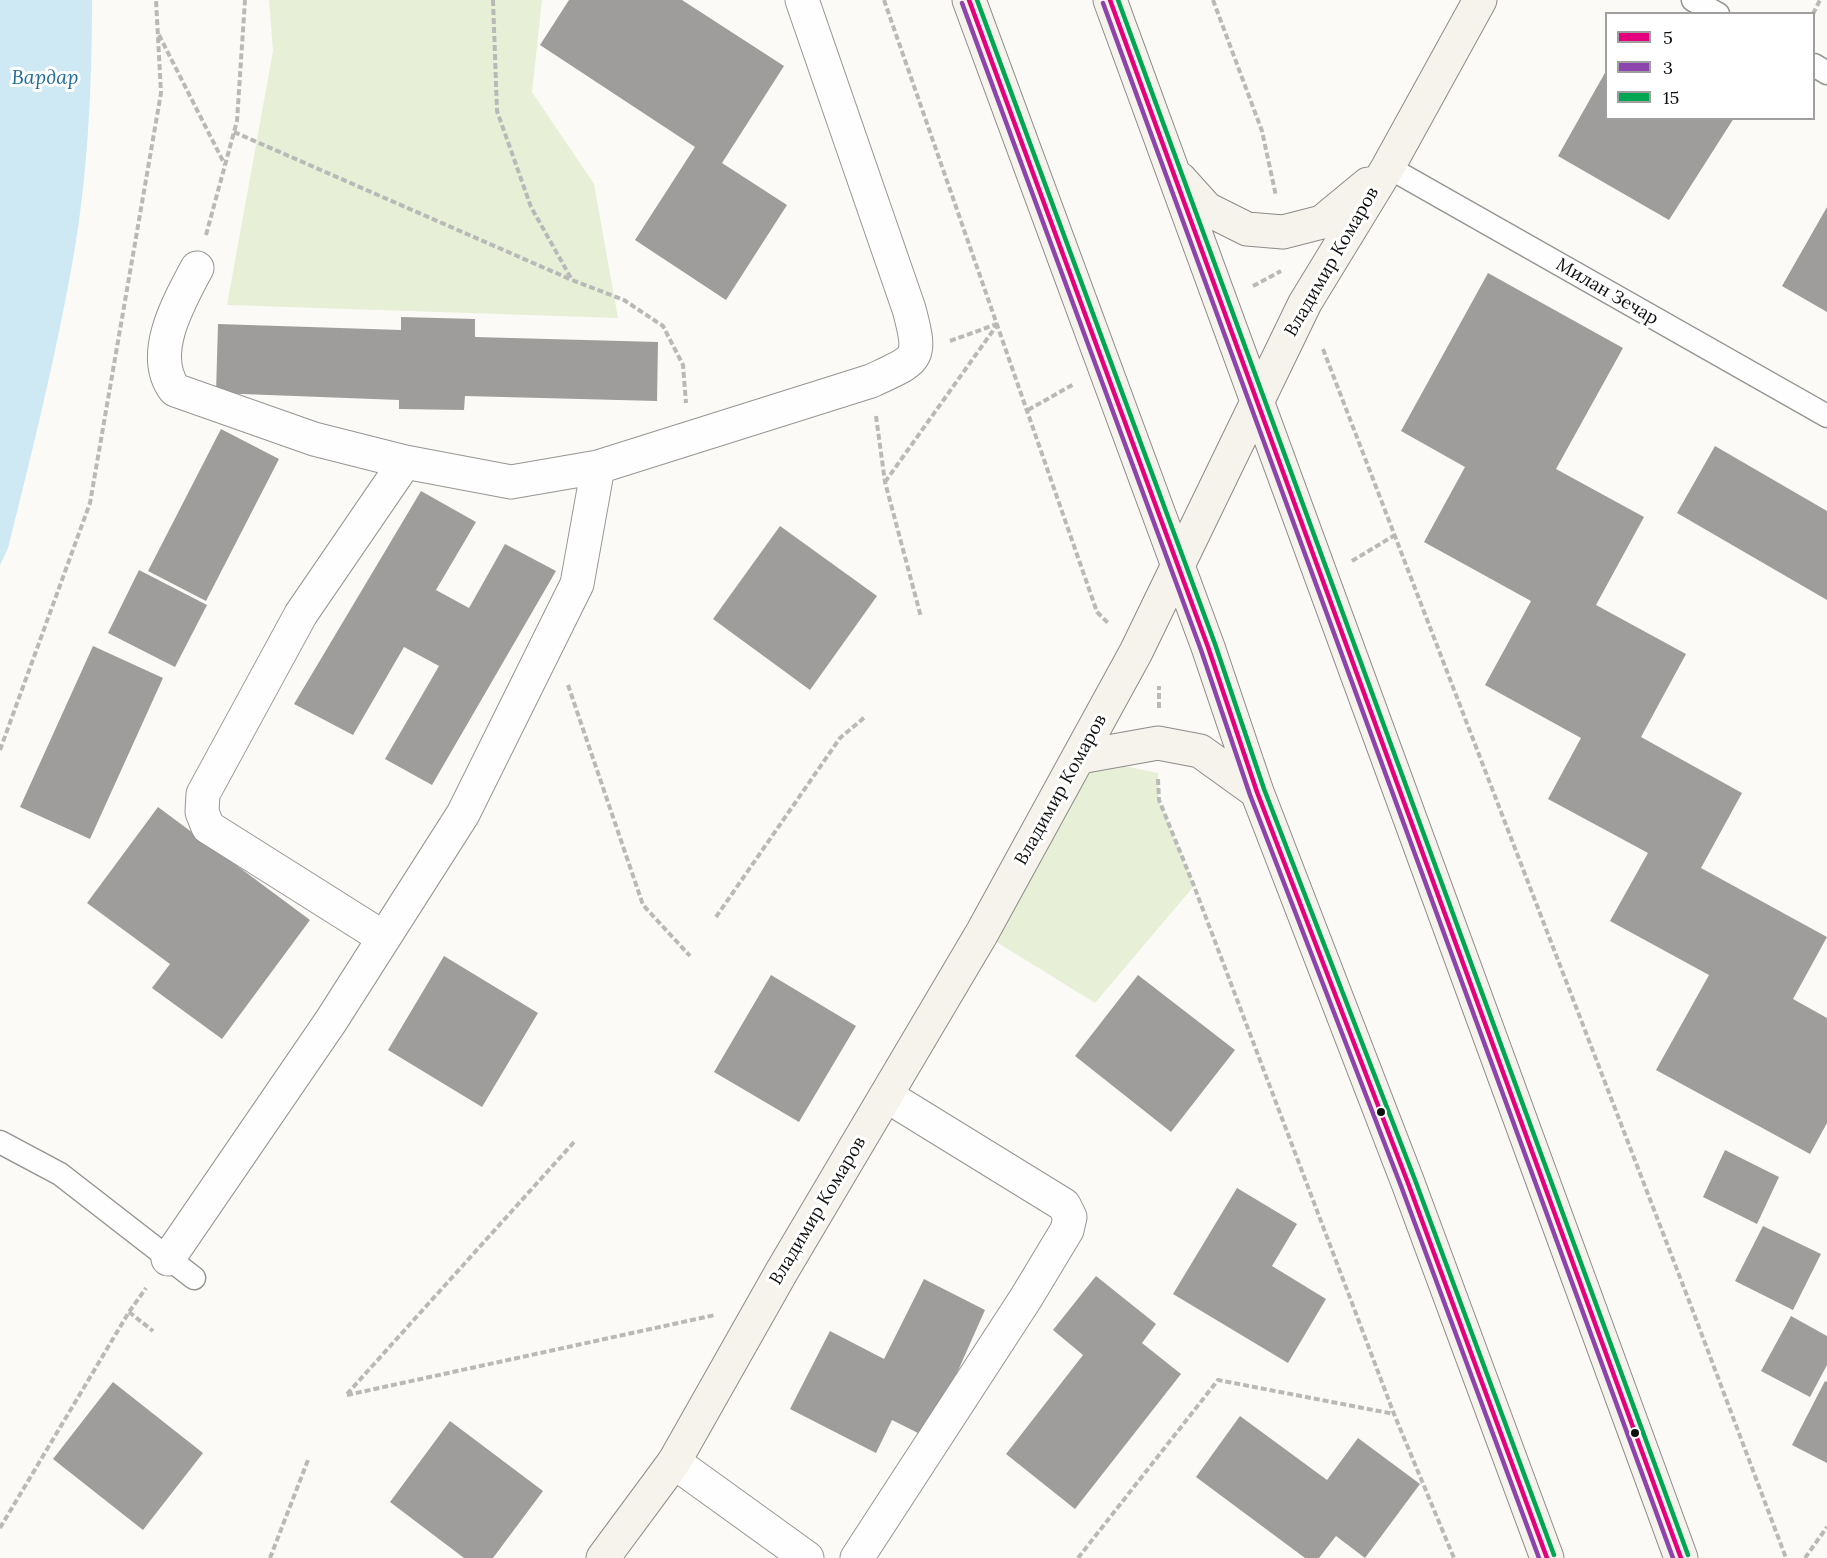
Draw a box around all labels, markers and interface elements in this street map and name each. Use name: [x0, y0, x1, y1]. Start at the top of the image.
legend: [1605, 12, 1815, 120]
text: 5: [1663, 26, 1673, 49]
text: 3: [1663, 56, 1673, 79]
water label: Вардар: [11, 66, 79, 90]
text: 15: [1663, 86, 1679, 109]
street label: Владимир Комаров: [1280, 183, 1384, 341]
street label: Милан Зечар: [1552, 254, 1662, 330]
street label: Владимир Комаров: [1011, 711, 1111, 869]
unlabelled marker: [1375, 1106, 1387, 1118]
street label: Владимир Комаров: [765, 1133, 871, 1289]
unlabelled marker: [1629, 1427, 1641, 1439]

